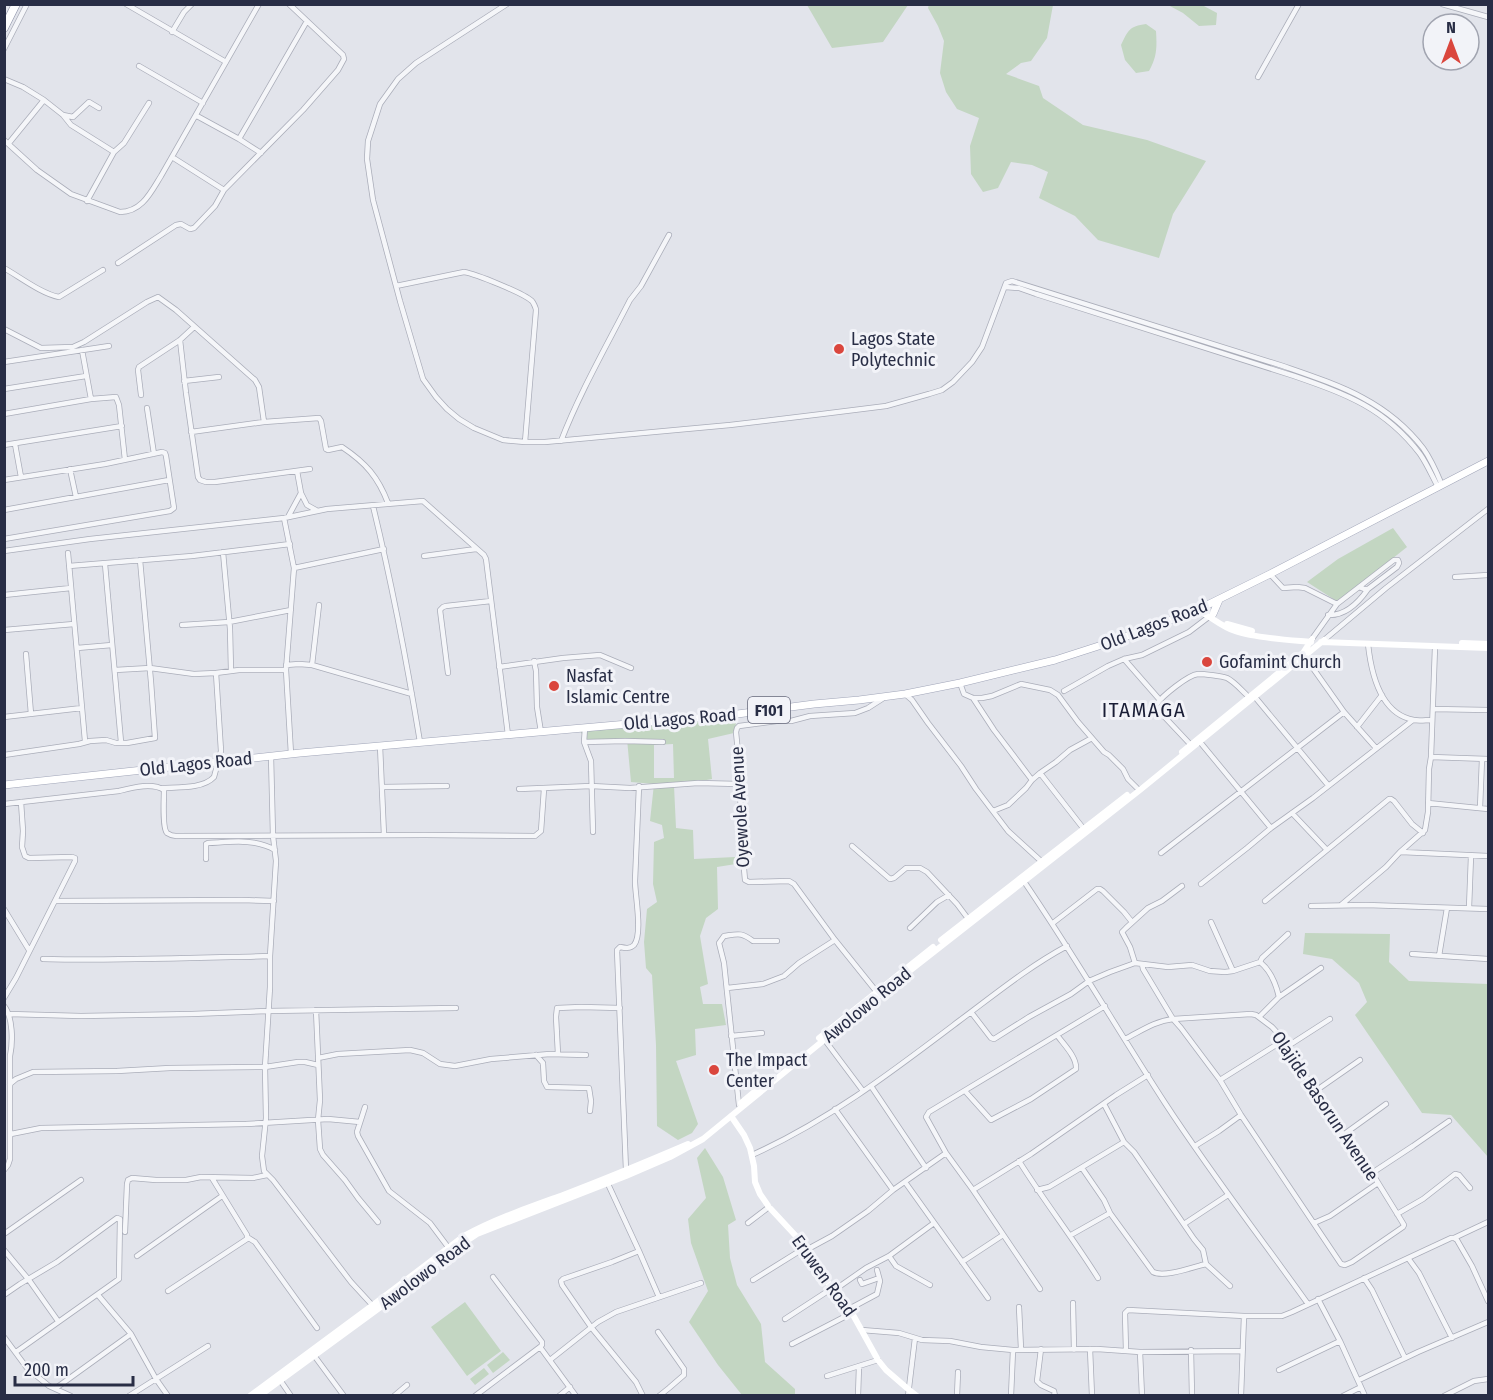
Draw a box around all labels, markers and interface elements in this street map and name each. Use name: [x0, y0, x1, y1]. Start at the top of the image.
north arrow: [1421, 12, 1481, 72]
text: N: [1446, 18, 1456, 37]
place label: Lagos State Polytechnic: [851, 328, 936, 371]
marker: Lagos State Polytechnic: [832, 342, 846, 356]
street label: Old Lagos Road: [1097, 594, 1211, 656]
place label: Gofamint Church: [1219, 651, 1342, 673]
marker: Gofamint Church: [1200, 655, 1214, 669]
place label: Nasfat Islamic Centre: [566, 665, 670, 708]
marker: Nasfat Islamic Centre: [547, 679, 561, 693]
road number: F101: [748, 697, 790, 723]
district label: ITAMAGA: [1102, 697, 1186, 723]
street label: Old Lagos Road: [623, 703, 737, 735]
street label: Oyewole Avenue: [726, 746, 754, 868]
street label: Old Lagos Road: [139, 747, 253, 781]
street label: Awolowo Road: [818, 963, 916, 1047]
street label: Olajide Basorun Avenue: [1267, 1027, 1383, 1185]
place label: The Impact Center: [726, 1049, 807, 1092]
marker: The Impact Center: [707, 1063, 721, 1077]
street label: Eruwen Road: [787, 1231, 861, 1321]
street label: Awolowo Road: [375, 1232, 475, 1314]
scale bar: [15, 1349, 134, 1387]
text: 200 m: [24, 1359, 69, 1381]

